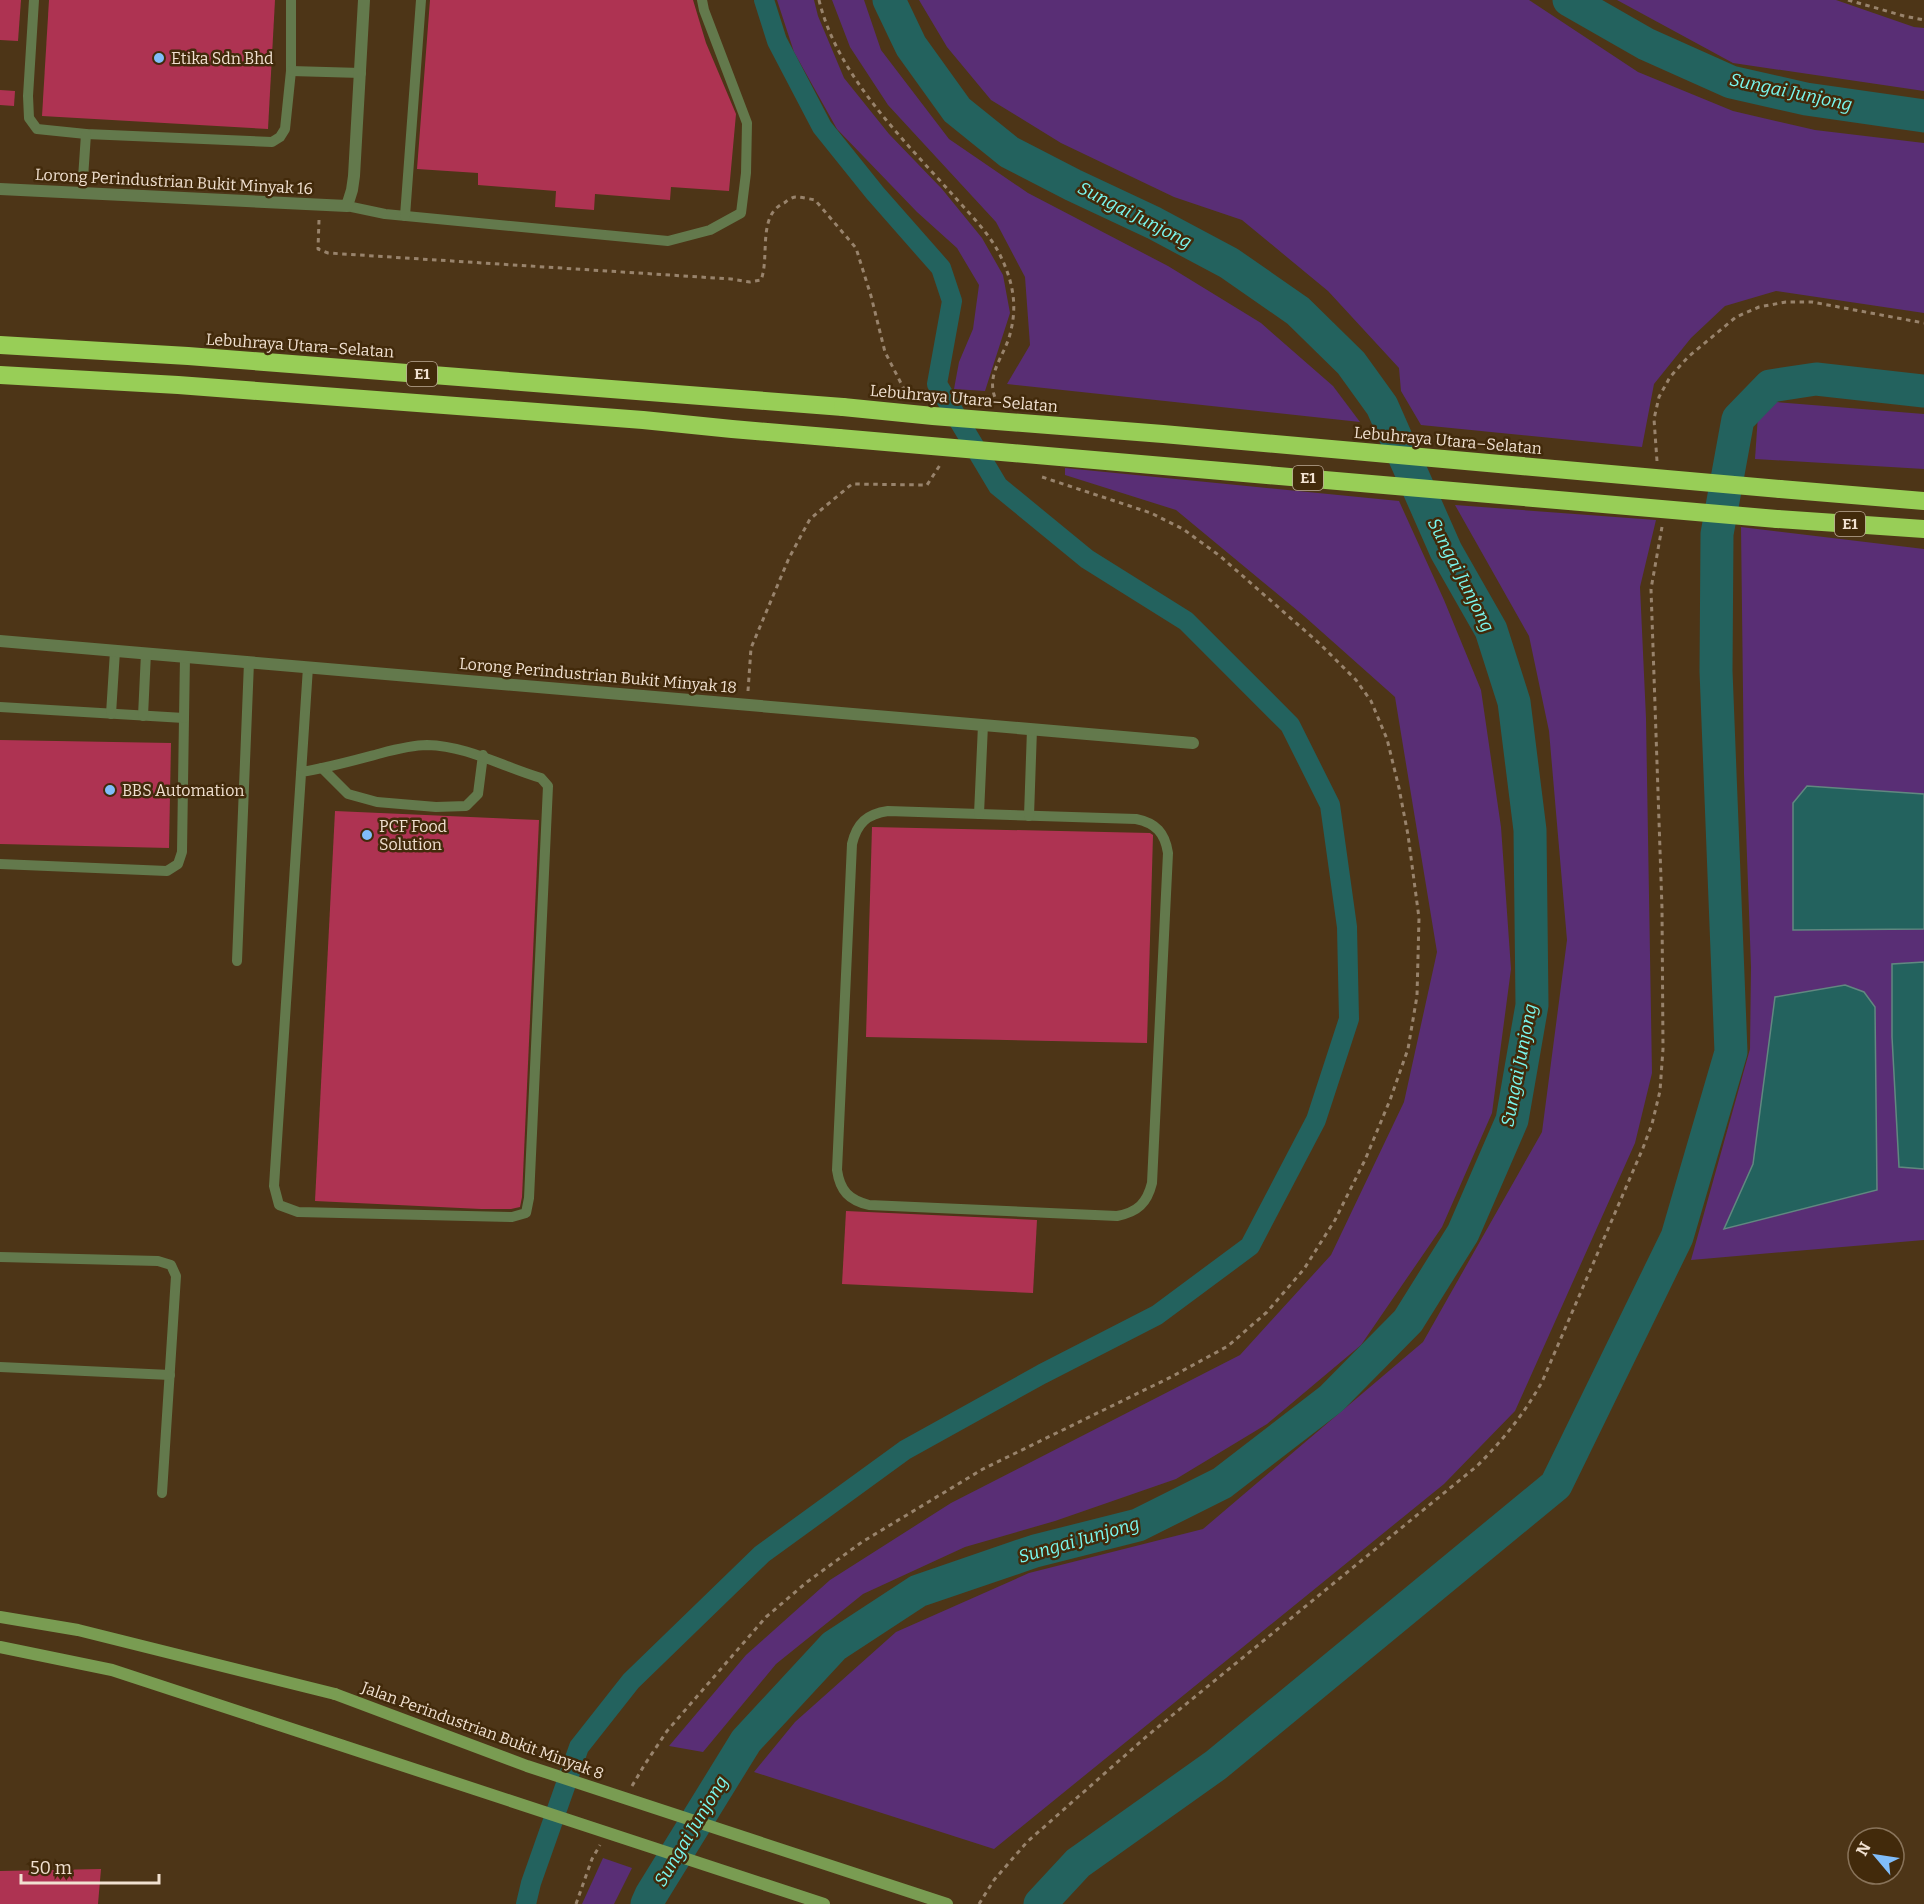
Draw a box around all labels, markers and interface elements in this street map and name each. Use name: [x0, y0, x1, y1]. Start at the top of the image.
place label: Etika Sdn Bhd: [171, 49, 274, 68]
marker: Etika Sdn Bhd: [152, 51, 166, 65]
water label: Sungai Junjong: [1728, 68, 1854, 116]
street label: Lorong Perindustrian Bukit Minyak 16: [34, 165, 313, 198]
water label: Sungai Junjong: [1074, 177, 1196, 253]
street label: Lebuhraya Utara–Selatan: [205, 329, 395, 362]
road number: E1: [407, 362, 437, 386]
street label: Lebuhraya Utara–Selatan: [869, 381, 1059, 416]
street label: Lebuhraya Utara–Selatan: [1353, 423, 1543, 458]
road number: E1: [1293, 466, 1323, 490]
road number: E1: [1835, 512, 1865, 536]
water label: Sungai Junjong: [1423, 514, 1499, 636]
street label: Lorong Perindustrian Bukit Minyak 18: [458, 654, 738, 697]
place label: BBS Automation: [122, 781, 244, 800]
marker: BBS Automation: [103, 783, 117, 797]
place label: PCF Food Solution: [379, 817, 448, 854]
marker: PCF Food Solution: [360, 828, 374, 842]
water label: Sungai Junjong: [1496, 1002, 1542, 1128]
water label: Sungai Junjong: [1016, 1512, 1142, 1568]
street label: Jalan Perindustrian Bukit Minyak 8: [358, 1677, 606, 1783]
water label: Sungai Junjong: [649, 1772, 733, 1890]
north arrow: [1846, 1826, 1906, 1886]
text: N: [1852, 1839, 1875, 1859]
scale bar: [21, 1847, 159, 1885]
text: 50 m: [30, 1857, 72, 1879]

